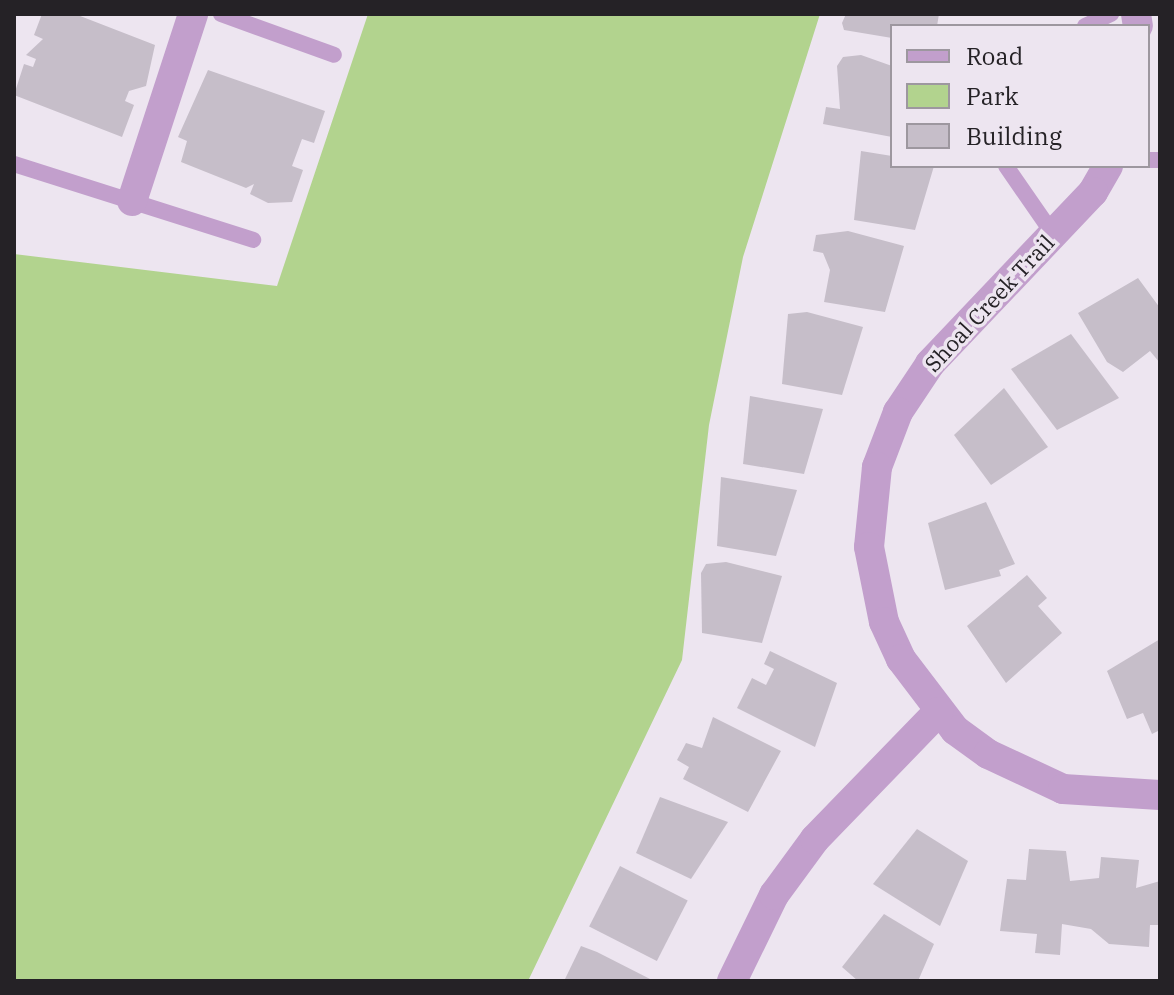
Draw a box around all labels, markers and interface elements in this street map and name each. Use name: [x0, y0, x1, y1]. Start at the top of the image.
legend: [890, 24, 1150, 168]
text: Road: [966, 40, 1023, 72]
text: Park: [966, 80, 1018, 112]
text: Building: [966, 120, 1062, 152]
street label: Shoal Creek Trail: [919, 229, 1059, 377]

